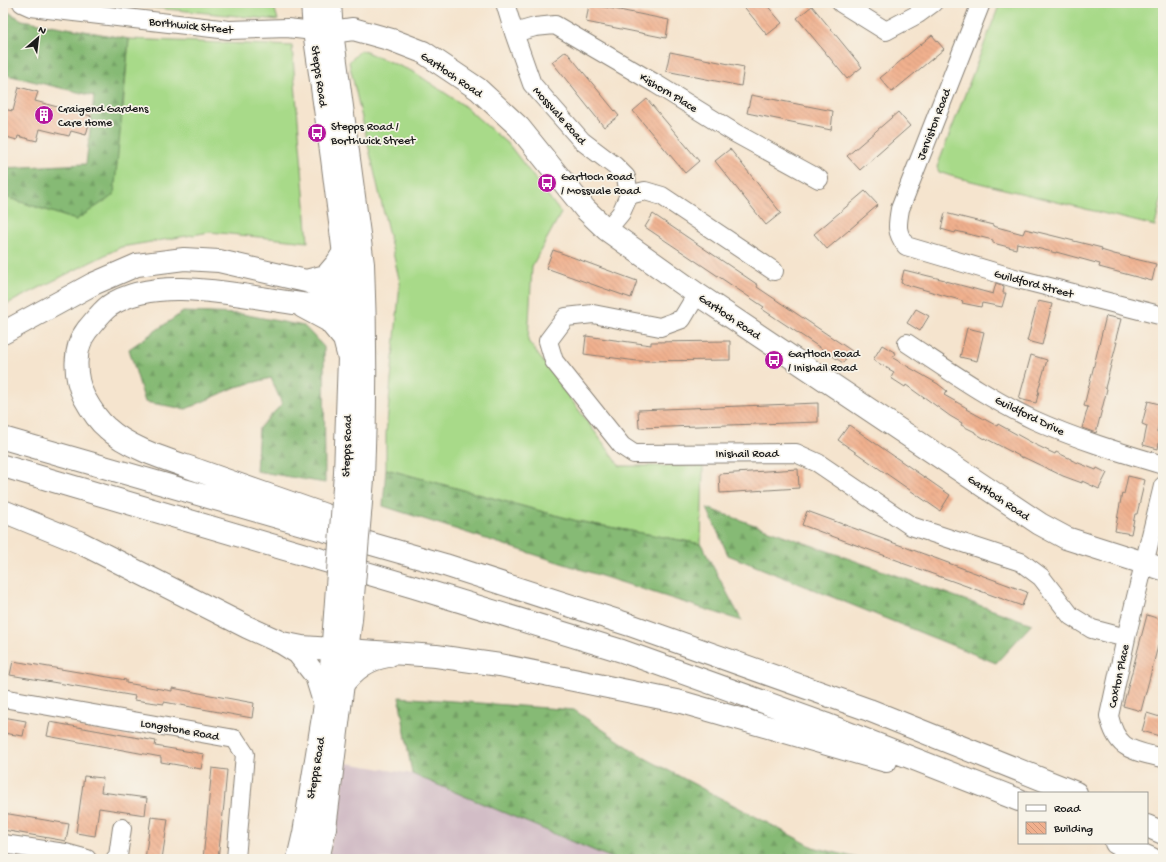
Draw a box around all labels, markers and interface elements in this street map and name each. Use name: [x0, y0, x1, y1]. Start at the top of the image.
street label: Borthwick Street: [147, 16, 234, 38]
north arrow: [18, 18, 58, 58]
text: N: [36, 24, 48, 38]
street label: Stepps Road: [307, 45, 329, 109]
street label: Gartloch Road: [417, 50, 485, 102]
street label: Kishorn Place: [636, 71, 700, 117]
street label: Mossvale Road: [529, 84, 589, 149]
street label: Jerviston Road: [915, 86, 955, 162]
place label: Craigend Gardens Care Home: [58, 103, 149, 131]
building icon: Craigend Gardens Care Home: [33, 104, 55, 126]
place label: Stepps Road / Borthwick Street: [330, 121, 416, 149]
bus stop icon: Stepps Road / Borthwick Street: [306, 122, 328, 144]
place label: Gartloch Road / Mossvale Road: [561, 171, 641, 199]
bus stop icon: Gartloch Road / Mossvale Road: [536, 172, 558, 194]
street label: Guildford Street: [992, 268, 1076, 303]
street label: Gartloch Road: [695, 292, 763, 344]
place label: Gartloch Road / Inishail Road: [788, 348, 861, 376]
bus stop icon: Gartloch Road / Inishail Road: [763, 349, 785, 371]
street label: Guildford Drive: [992, 394, 1067, 440]
street label: Stepps Road: [340, 414, 356, 477]
street label: Inishail Road: [715, 448, 779, 462]
street label: Gartloch Road: [964, 473, 1032, 525]
street label: Coxton Place: [1106, 642, 1134, 710]
street label: Longstone Road: [139, 717, 221, 745]
street label: Stepps Road: [305, 736, 329, 800]
legend: [1018, 792, 1148, 844]
text: Road: [1054, 803, 1081, 817]
text: Building: [1053, 823, 1093, 837]

